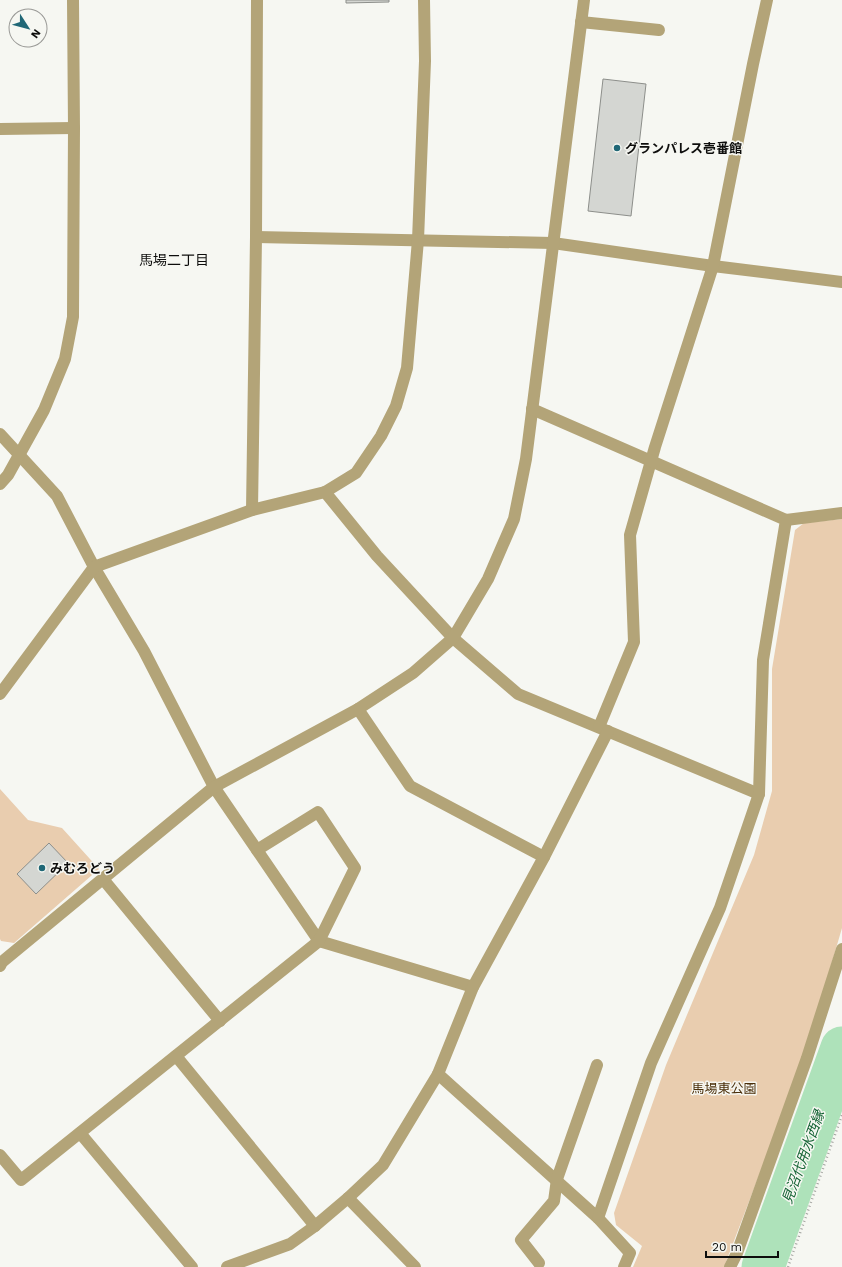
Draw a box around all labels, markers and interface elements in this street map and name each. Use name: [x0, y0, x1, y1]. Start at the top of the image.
north arrow: [8, 8, 48, 48]
text: N: [28, 26, 43, 41]
place label: グランパレス壱番館: [625, 141, 742, 156]
marker: グランパレス壱番館: [612, 143, 622, 153]
district label: 馬場二丁目: [139, 252, 209, 268]
place label: みむろどう: [50, 861, 115, 876]
marker: みむろどう: [37, 863, 47, 873]
park label: 馬場東公園: [691, 1081, 757, 1096]
water label: 見沼代用水西縁: [779, 1106, 828, 1206]
scale bar: [706, 1233, 778, 1259]
text: 20 m: [712, 1240, 742, 1254]

